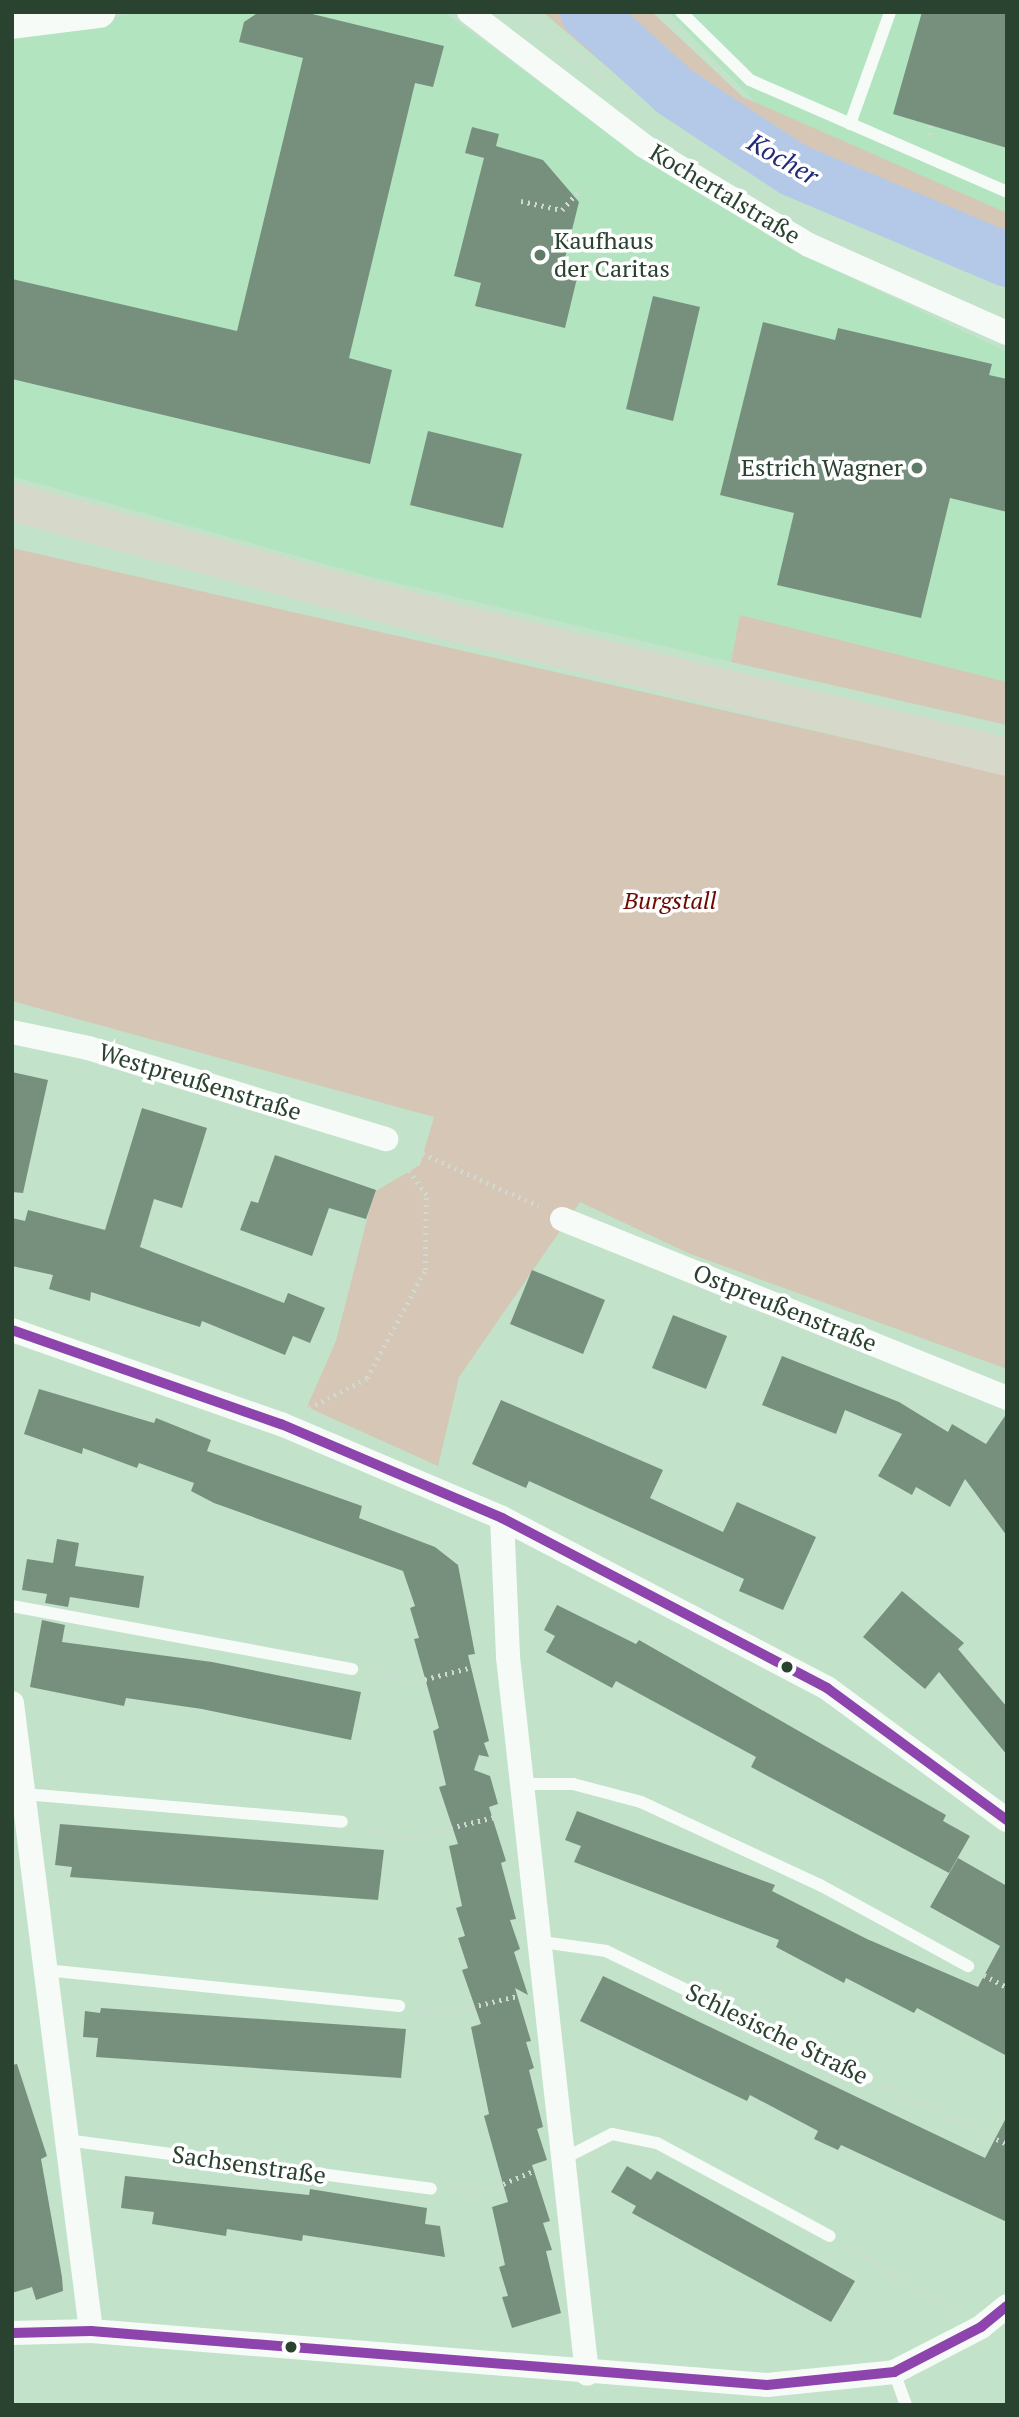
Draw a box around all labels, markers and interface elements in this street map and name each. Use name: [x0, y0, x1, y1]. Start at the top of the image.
water label: Kocher: [742, 126, 824, 192]
street label: Kochertalstraße: [645, 138, 805, 250]
place label: Kaufhaus der Caritas: [554, 227, 670, 283]
marker: Kaufhaus der Caritas: [532, 247, 548, 263]
place label: Estrich Wagner: [741, 454, 903, 482]
marker: Estrich Wagner: [909, 460, 925, 476]
park label: Burgstall: [624, 887, 716, 915]
street label: Westpreußenstraße: [95, 1037, 305, 1127]
street label: Ostpreußenstraße: [689, 1258, 881, 1358]
unlabelled marker: [780, 1660, 794, 1674]
street label: Schlesische Straße: [681, 1977, 873, 2091]
street label: Sachsenstraße: [170, 2140, 328, 2190]
unlabelled marker: [284, 2340, 298, 2354]

